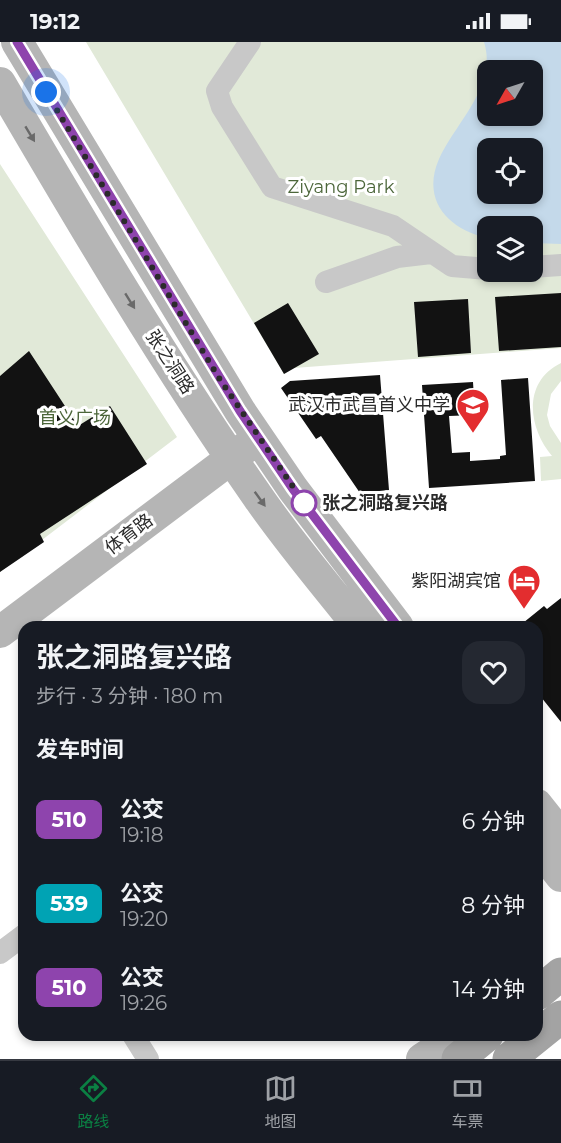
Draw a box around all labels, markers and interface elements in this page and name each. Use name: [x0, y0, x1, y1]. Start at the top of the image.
text: 19:12: [30, 8, 80, 35]
north arrow: [477, 60, 543, 126]
map controls: [477, 60, 543, 282]
your location: [31, 77, 61, 107]
one-way arrow: [24, 126, 35, 142]
button: locate: [477, 138, 543, 204]
park label: Ziyang Park: [288, 176, 395, 198]
button: layers: [477, 216, 543, 282]
one-way arrow: [125, 293, 136, 309]
street label: 张之洞路: [141, 326, 199, 398]
school or university icon: 武汉市武昌首义中学: [455, 387, 491, 434]
place label: 武汉市武昌首义中学: [288, 394, 450, 416]
park label: 首义广场: [39, 407, 111, 429]
marker: 张之洞路复兴路: [291, 490, 317, 516]
one-way arrow: [254, 491, 266, 507]
place label: 张之洞路复兴路: [322, 492, 448, 514]
street label: 体育路: [101, 509, 157, 559]
hotel icon: 紫阳湖宾馆: [506, 563, 542, 610]
place label: 紫阳湖宾馆: [411, 570, 501, 592]
text: 张之洞路复兴路: [36, 640, 232, 674]
button: heart: [462, 641, 525, 704]
text: 步行 · 3 分钟 · 180 m: [36, 684, 223, 708]
text: 发车时间: [36, 736, 124, 763]
text: 公交: [120, 796, 164, 823]
text: 510: [52, 807, 87, 832]
text: 6 分钟: [462, 808, 525, 835]
text: 19:18: [120, 823, 164, 847]
text: 公交: [120, 880, 164, 907]
text: 539: [50, 891, 88, 916]
text: 8 分钟: [461, 892, 525, 919]
text: 19:20: [120, 907, 168, 931]
text: 公交: [120, 964, 164, 991]
text: 510: [52, 975, 87, 1000]
text: 14 分钟: [453, 976, 525, 1003]
text: 19:26: [120, 991, 167, 1015]
tab: 路线: [77, 1072, 110, 1132]
tab: 地图: [264, 1072, 297, 1132]
tab: 车票: [451, 1072, 484, 1132]

